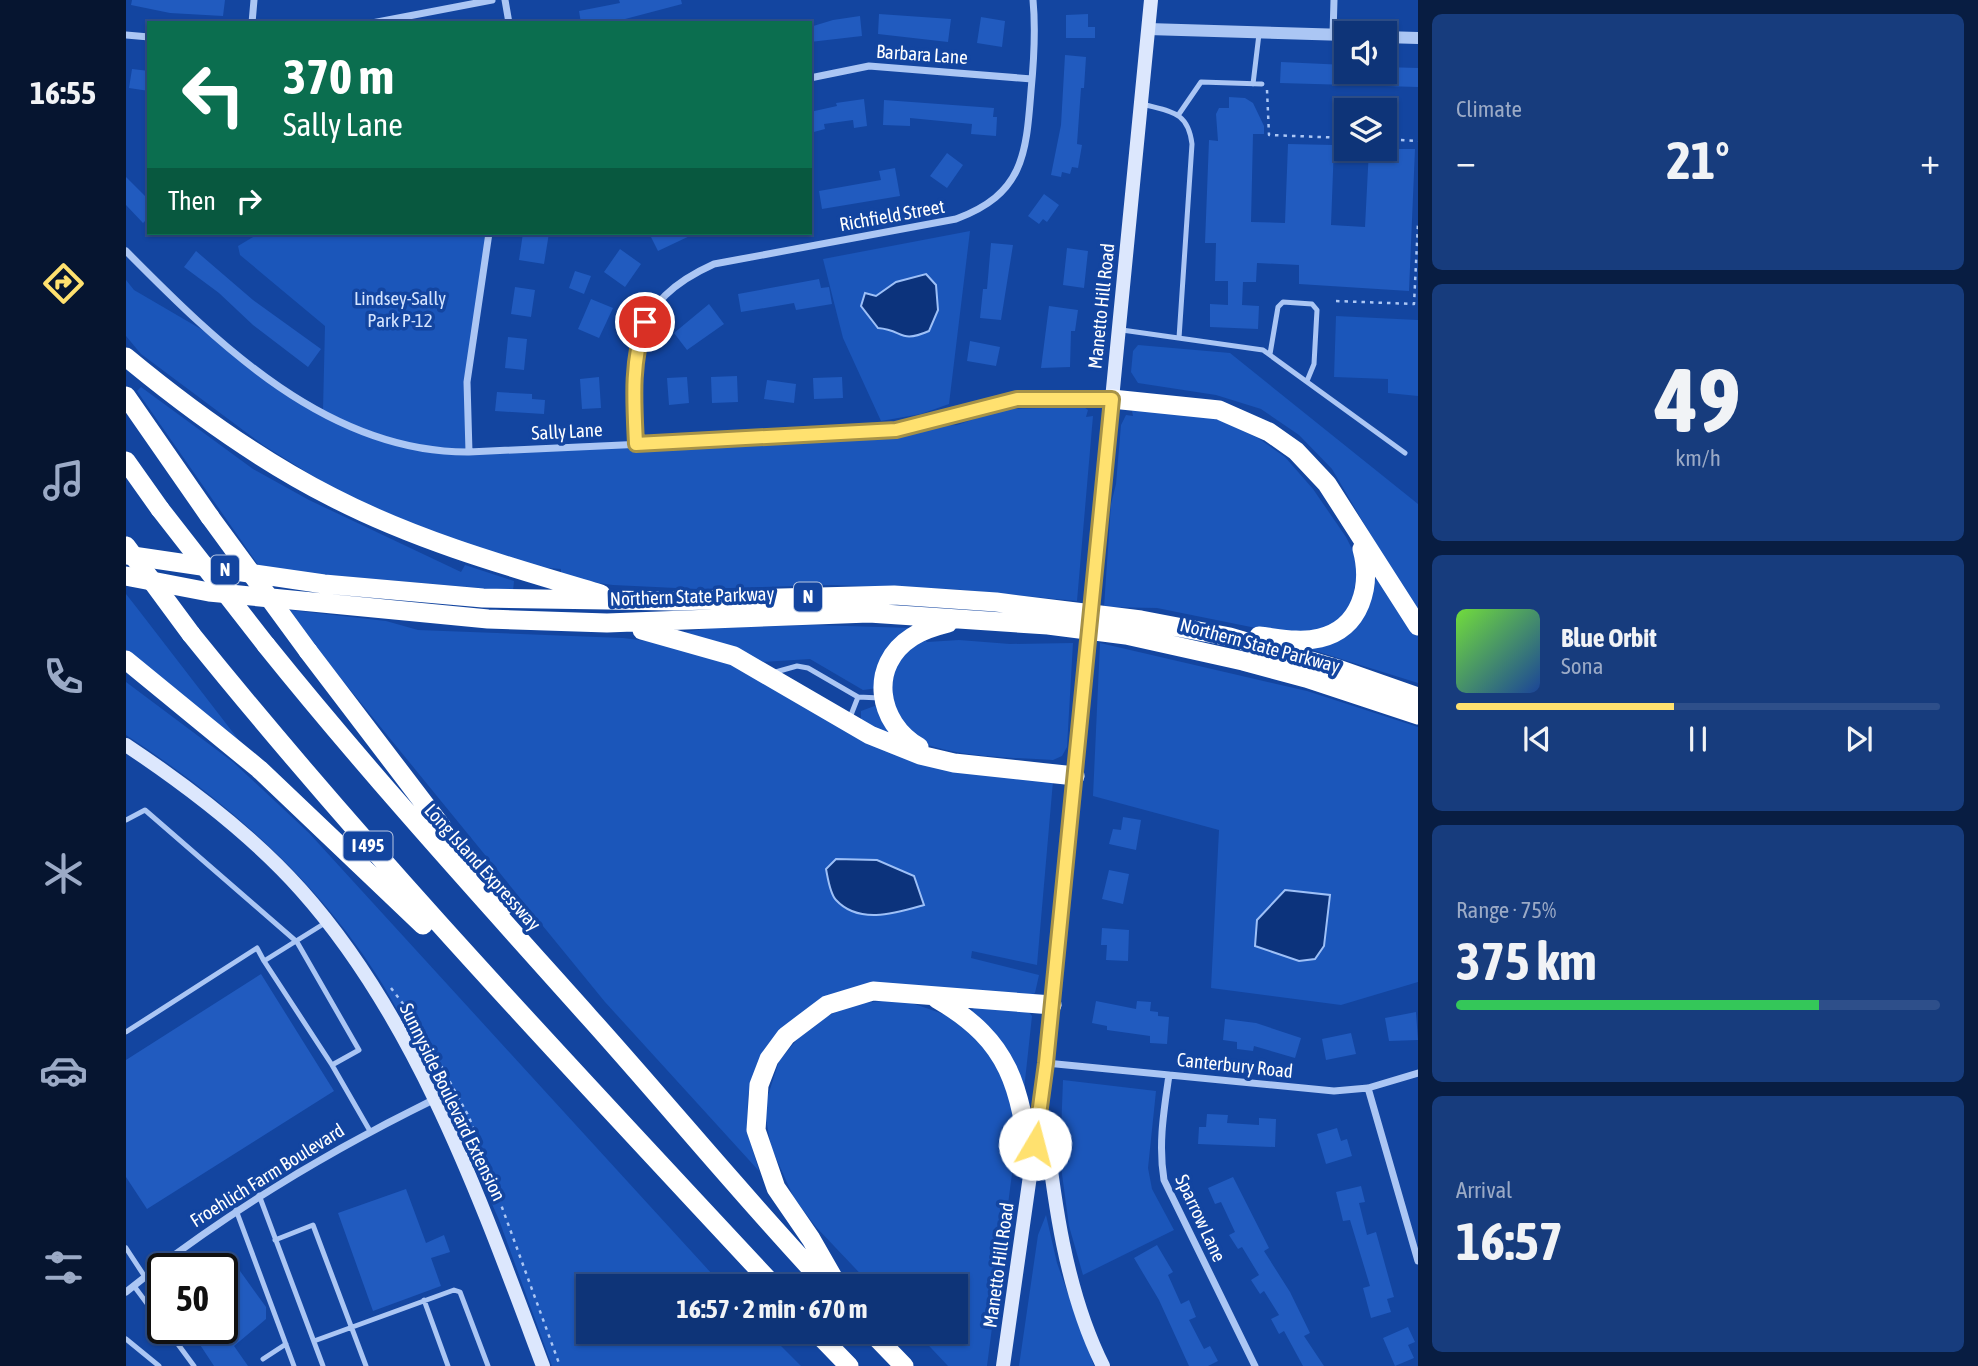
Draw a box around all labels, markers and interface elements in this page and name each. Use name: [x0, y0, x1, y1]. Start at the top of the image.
map controls: [1334, 21, 1397, 161]
button: sound: [1334, 21, 1397, 84]
street label: Barbara Lane: [875, 40, 969, 68]
text: 370 m: [283, 48, 394, 104]
icon: left: [168, 49, 259, 140]
text: 16:55: [30, 74, 96, 111]
text: Climate: [1456, 96, 1522, 122]
button: layers: [1334, 98, 1397, 161]
text: Sally Lane: [283, 106, 403, 143]
text: 21°: [1666, 130, 1730, 190]
text: −: [1456, 139, 1476, 182]
text: +: [1920, 139, 1940, 182]
icon: right: [230, 182, 268, 220]
text: Then: [168, 186, 216, 216]
street label: Richfield Street: [838, 195, 946, 235]
street label: Manetto Hill Road: [1083, 242, 1119, 370]
icon: directions: [39, 259, 88, 308]
park label: Lindsey-Sally Park P-12: [354, 287, 446, 331]
pin: [615, 292, 675, 352]
icon: arrive: [626, 303, 664, 341]
text: 49: [1655, 347, 1741, 451]
street label: Sally Lane: [531, 418, 603, 444]
text: km/h: [1675, 445, 1721, 471]
icon: music: [39, 456, 88, 505]
road number: N: [211, 556, 239, 584]
street label: Northern State Parkway: [609, 582, 775, 610]
road number: N: [794, 582, 822, 612]
street label: Northern State Parkway: [1178, 613, 1343, 677]
text: Blue Orbit: [1561, 623, 1657, 653]
icon: phone: [39, 652, 88, 701]
text: Sona: [1561, 653, 1603, 679]
icon: previous: [1518, 720, 1556, 758]
icon: pause: [1679, 720, 1717, 758]
icon: next: [1840, 720, 1878, 758]
street label: Long Island Expressway: [420, 799, 546, 935]
road number: I 495: [344, 832, 392, 860]
icon: climate: [39, 849, 88, 898]
text: Range · 75%: [1456, 897, 1556, 923]
text: 375 km: [1456, 931, 1597, 991]
street label: Sunnyside Boulevard Extension: [396, 1000, 510, 1204]
icon: car: [39, 1046, 88, 1095]
street label: Canterbury Road: [1176, 1048, 1294, 1082]
position arrow: [998, 1107, 1072, 1181]
street label: Froehlich Farm Boulevard: [186, 1119, 348, 1231]
street label: Sparrow Lane: [1171, 1171, 1231, 1265]
text: Arrival: [1456, 1177, 1512, 1203]
street label: Manetto Hill Road: [978, 1201, 1018, 1329]
text: 16:57: [1456, 1211, 1563, 1271]
icon: filters: [39, 1243, 88, 1292]
speed limit sign: 50: [147, 1253, 238, 1344]
text: 16:57 · 2 min · 670 m: [677, 1294, 867, 1324]

